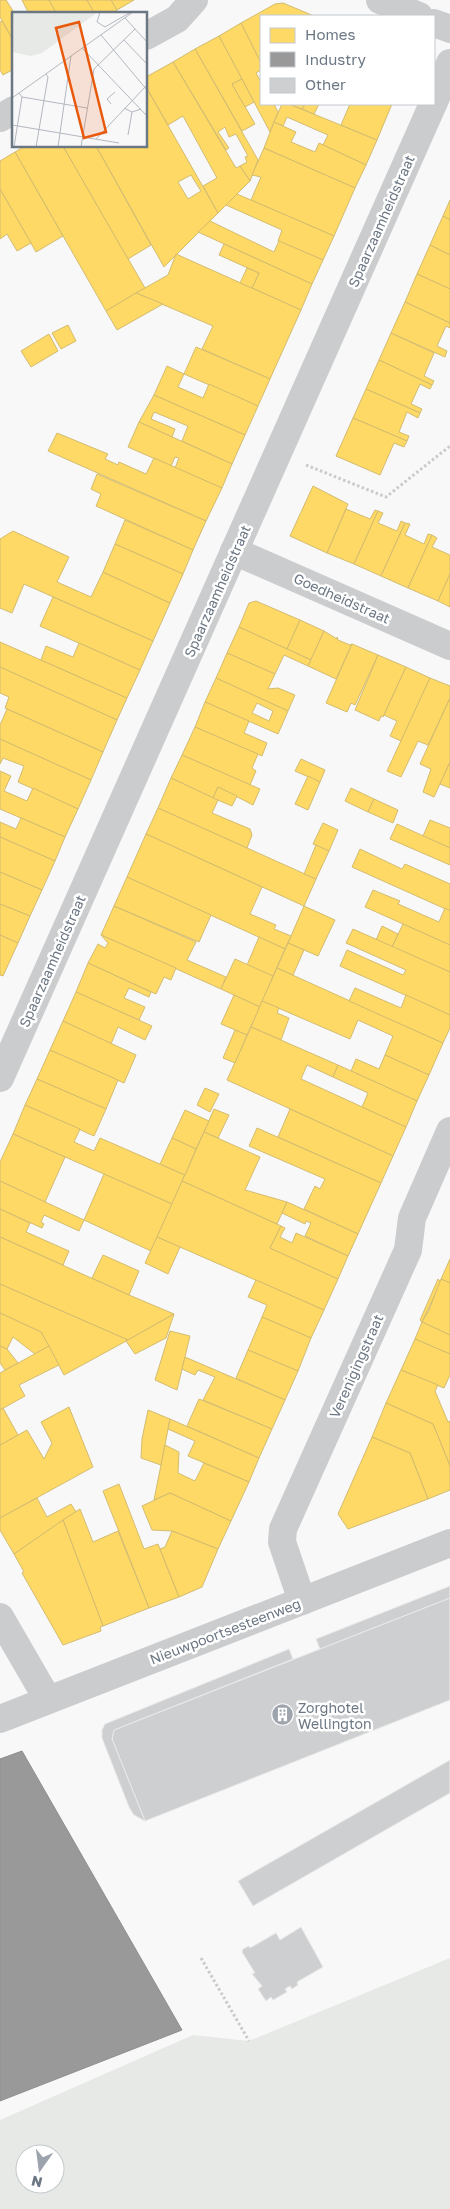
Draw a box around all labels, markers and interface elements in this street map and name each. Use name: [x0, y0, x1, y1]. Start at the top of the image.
inset map: [12, 12, 148, 148]
legend: [260, 15, 435, 105]
text: Homes: [305, 25, 355, 43]
text: Industry: [305, 50, 366, 68]
text: Other: [305, 75, 346, 93]
street label: Spaarzaamheidstraat: [344, 152, 418, 290]
street label: Spaarzaamheidstraat: [180, 522, 254, 660]
street label: Goedheidstraat: [291, 569, 393, 627]
street label: Spaarzaamheidstraat: [15, 892, 89, 1030]
street label: Verenigingstraat: [326, 1312, 386, 1420]
street label: Nieuwpoortsesteenweg: [147, 1594, 303, 1668]
place label: Zorghotel Wellington: [298, 1699, 372, 1732]
building icon: Zorghotel Wellington: [270, 1703, 294, 1727]
north arrow: [15, 2144, 65, 2194]
text: N: [30, 2173, 44, 2192]

